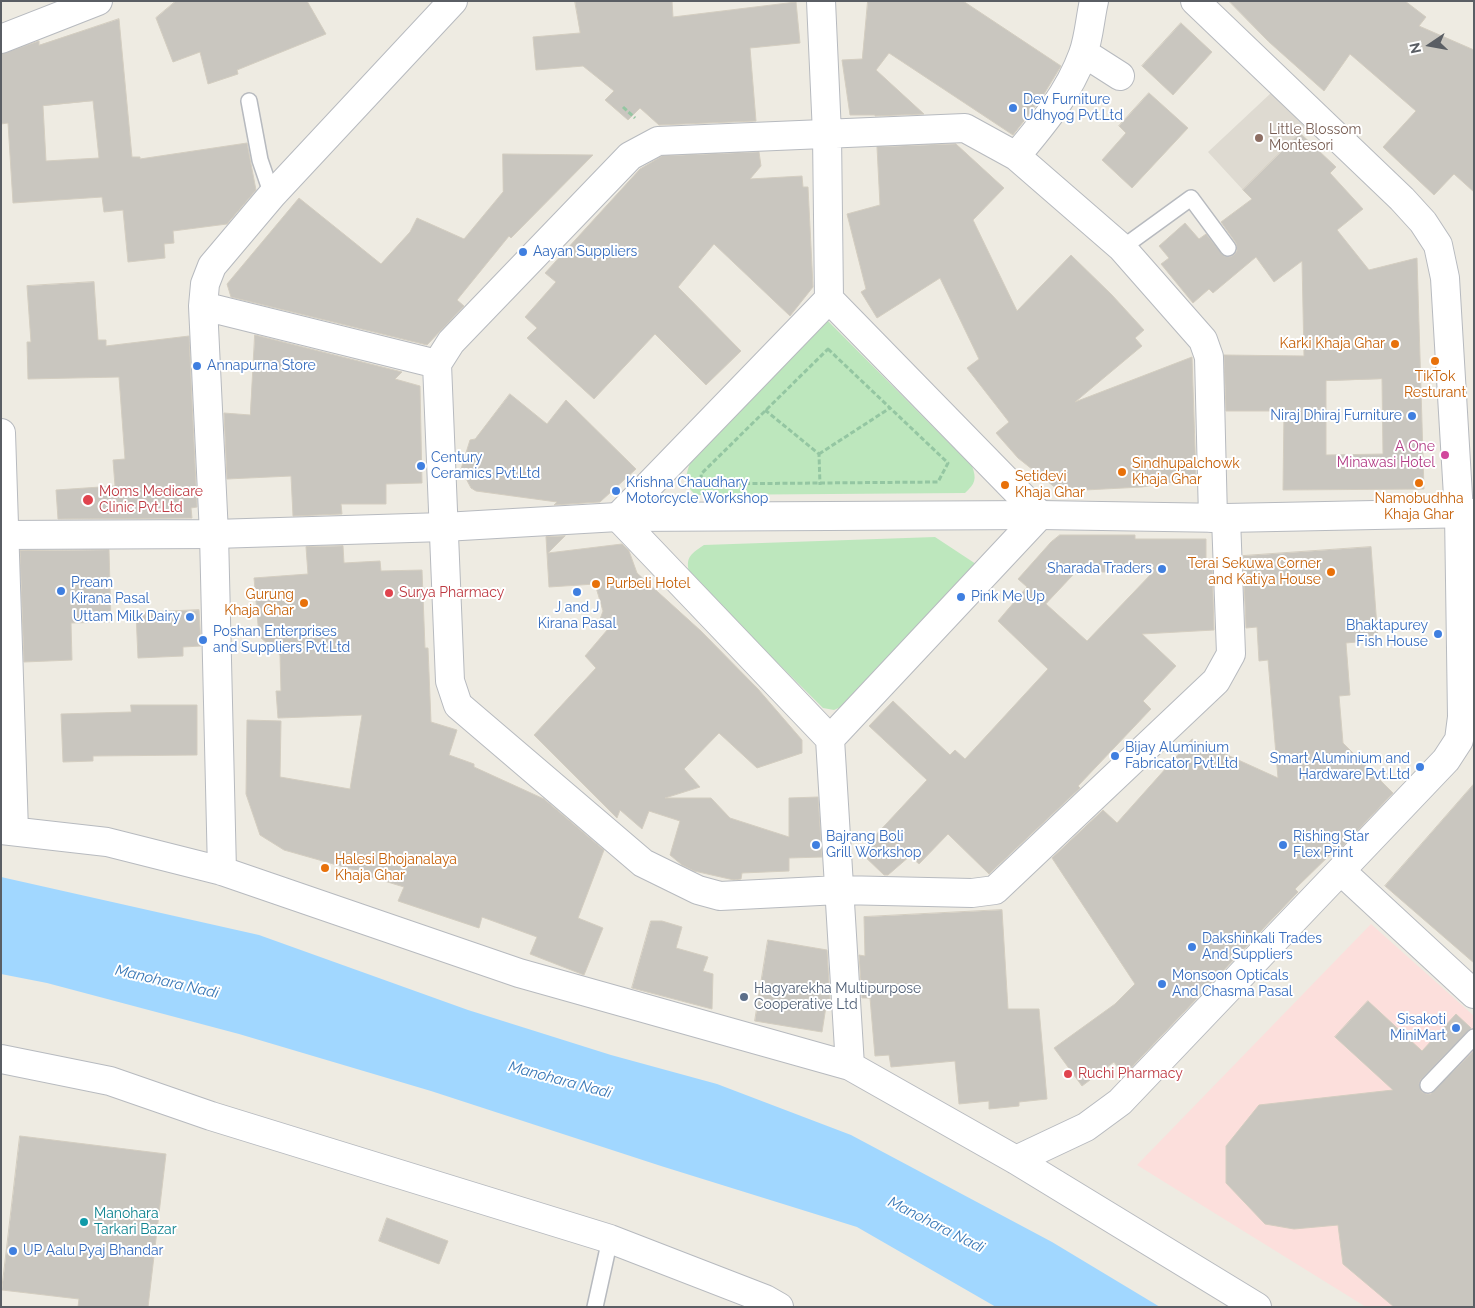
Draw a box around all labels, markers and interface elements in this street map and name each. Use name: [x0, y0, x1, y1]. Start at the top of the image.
north arrow: [1405, 20, 1455, 70]
text: N: [1406, 41, 1424, 55]
place label: Dev Furniture Udhyog Pvt.Ltd: [1023, 92, 1123, 124]
marker: Dev Furniture Udhyog Pvt.Ltd: [1007, 102, 1019, 114]
place label: Little Blossom Montesori: [1269, 122, 1361, 154]
marker: Little Blossom Montesori: [1253, 132, 1265, 144]
place label: Aayan Suppliers: [533, 244, 637, 260]
marker: Aayan Suppliers: [517, 246, 529, 258]
place label: Karki Khaja Ghar: [1280, 336, 1385, 352]
marker: Karki Khaja Ghar: [1389, 338, 1401, 350]
marker: TikTok Resturant: [1429, 355, 1441, 367]
place label: Annapurna Store: [207, 358, 316, 374]
marker: Annapurna Store: [191, 360, 203, 372]
place label: TikTok Resturant: [1404, 369, 1466, 402]
place label: Niraj Dhiraj Furniture: [1270, 408, 1402, 424]
marker: Niraj Dhiraj Furniture: [1406, 410, 1418, 422]
place label: A One Minawasi Hotel: [1337, 439, 1435, 472]
marker: A One Minawasi Hotel: [1439, 449, 1451, 461]
place label: Century Ceramics Pvt.Ltd: [431, 450, 540, 482]
place label: Sindhupalchowk Khaja Ghar: [1132, 456, 1240, 488]
marker: Century Ceramics Pvt.Ltd: [415, 460, 427, 472]
marker: Sindhupalchowk Khaja Ghar: [1116, 466, 1128, 478]
place label: Setidevi Khaja Ghar: [1015, 469, 1085, 502]
place label: Krishna Chaudhary Motorcycle Workshop: [626, 475, 768, 508]
marker: Namobudhha Khaja Ghar: [1413, 477, 1425, 489]
marker: Setidevi Khaja Ghar: [999, 479, 1011, 491]
place label: Moms Medicare Clinic Pvt.Ltd: [99, 484, 203, 516]
marker: Krishna Chaudhary Motorcycle Workshop: [610, 485, 622, 497]
place label: Namobudhha Khaja Ghar: [1374, 491, 1464, 524]
marker: Moms Medicare Clinic Pvt.Ltd: [81, 493, 95, 507]
place label: Terai Sekuwa Corner and Katiya House: [1188, 556, 1321, 588]
place label: Sharada Traders: [1047, 561, 1152, 577]
marker: Sharada Traders: [1156, 563, 1168, 575]
marker: Terai Sekuwa Corner and Katiya House: [1325, 566, 1337, 578]
place label: Pream Kirana Pasal: [71, 575, 149, 608]
place label: Purbeli Hotel: [606, 576, 690, 592]
marker: Purbeli Hotel: [590, 578, 602, 590]
marker: Pream Kirana Pasal: [55, 585, 67, 597]
place label: Surya Pharmacy: [399, 585, 504, 601]
marker: J and J Kirana Pasal: [571, 586, 583, 598]
place label: Gurung Khaja Ghar: [224, 587, 294, 620]
marker: Surya Pharmacy: [383, 587, 395, 599]
place label: Pink Me Up: [971, 589, 1045, 605]
marker: Pink Me Up: [955, 591, 967, 603]
marker: Gurung Khaja Ghar: [298, 597, 310, 609]
place label: J and J Kirana Pasal: [538, 600, 616, 632]
place label: Uttam Milk Dairy: [73, 609, 180, 625]
marker: Uttam Milk Dairy: [184, 611, 196, 623]
place label: Bhaktapurey Fish House: [1346, 618, 1428, 650]
place label: Poshan Enterprises and Suppliers Pvt.Ltd: [213, 624, 350, 656]
marker: Bhaktapurey Fish House: [1432, 628, 1444, 640]
marker: Poshan Enterprises and Suppliers Pvt.Ltd: [197, 634, 209, 646]
place label: Bijay Aluminium Fabricator Pvt.Ltd: [1125, 740, 1238, 772]
marker: Bijay Aluminium Fabricator Pvt.Ltd: [1109, 750, 1121, 762]
place label: Smart Aluminium and Hardware Pvt.Ltd: [1270, 751, 1410, 784]
marker: Smart Aluminium and Hardware Pvt.Ltd: [1414, 761, 1426, 773]
place label: Bajrang Boli Grill Workshop: [826, 829, 921, 862]
place label: Rishing Star Flex Print: [1293, 829, 1369, 862]
marker: Bajrang Boli Grill Workshop: [810, 839, 822, 851]
marker: Rishing Star Flex Print: [1277, 839, 1289, 851]
place label: Halesi Bhojanalaya Khaja Ghar: [335, 852, 457, 884]
marker: Halesi Bhojanalaya Khaja Ghar: [319, 862, 331, 874]
place label: Dakshinkali Trades And Suppliers: [1202, 931, 1322, 964]
marker: Dakshinkali Trades And Suppliers: [1186, 941, 1198, 953]
water label: Manohara Nadi: [114, 961, 220, 1003]
place label: Monsoon Opticals And Chasma Pasal: [1172, 968, 1293, 1000]
marker: Monsoon Opticals And Chasma Pasal: [1156, 978, 1168, 990]
place label: Hagyarekha Multipurpose Cooperative Ltd: [754, 981, 921, 1014]
marker: Hagyarekha Multipurpose Cooperative Ltd: [738, 991, 750, 1003]
place label: Sisakoti MiniMart: [1390, 1012, 1446, 1044]
marker: Sisakoti MiniMart: [1450, 1022, 1462, 1034]
water label: Manohara Nadi: [507, 1058, 613, 1102]
place label: Ruchi Pharmacy: [1078, 1066, 1183, 1082]
marker: Ruchi Pharmacy: [1062, 1068, 1074, 1080]
water label: Manohara Nadi: [885, 1193, 987, 1257]
place label: Manohara Tarkari Bazar: [94, 1206, 177, 1238]
marker: Manohara Tarkari Bazar: [78, 1216, 90, 1228]
place label: UP Aalu Pyaj Bhandar: [23, 1243, 164, 1259]
marker: UP Aalu Pyaj Bhandar: [7, 1245, 19, 1257]

